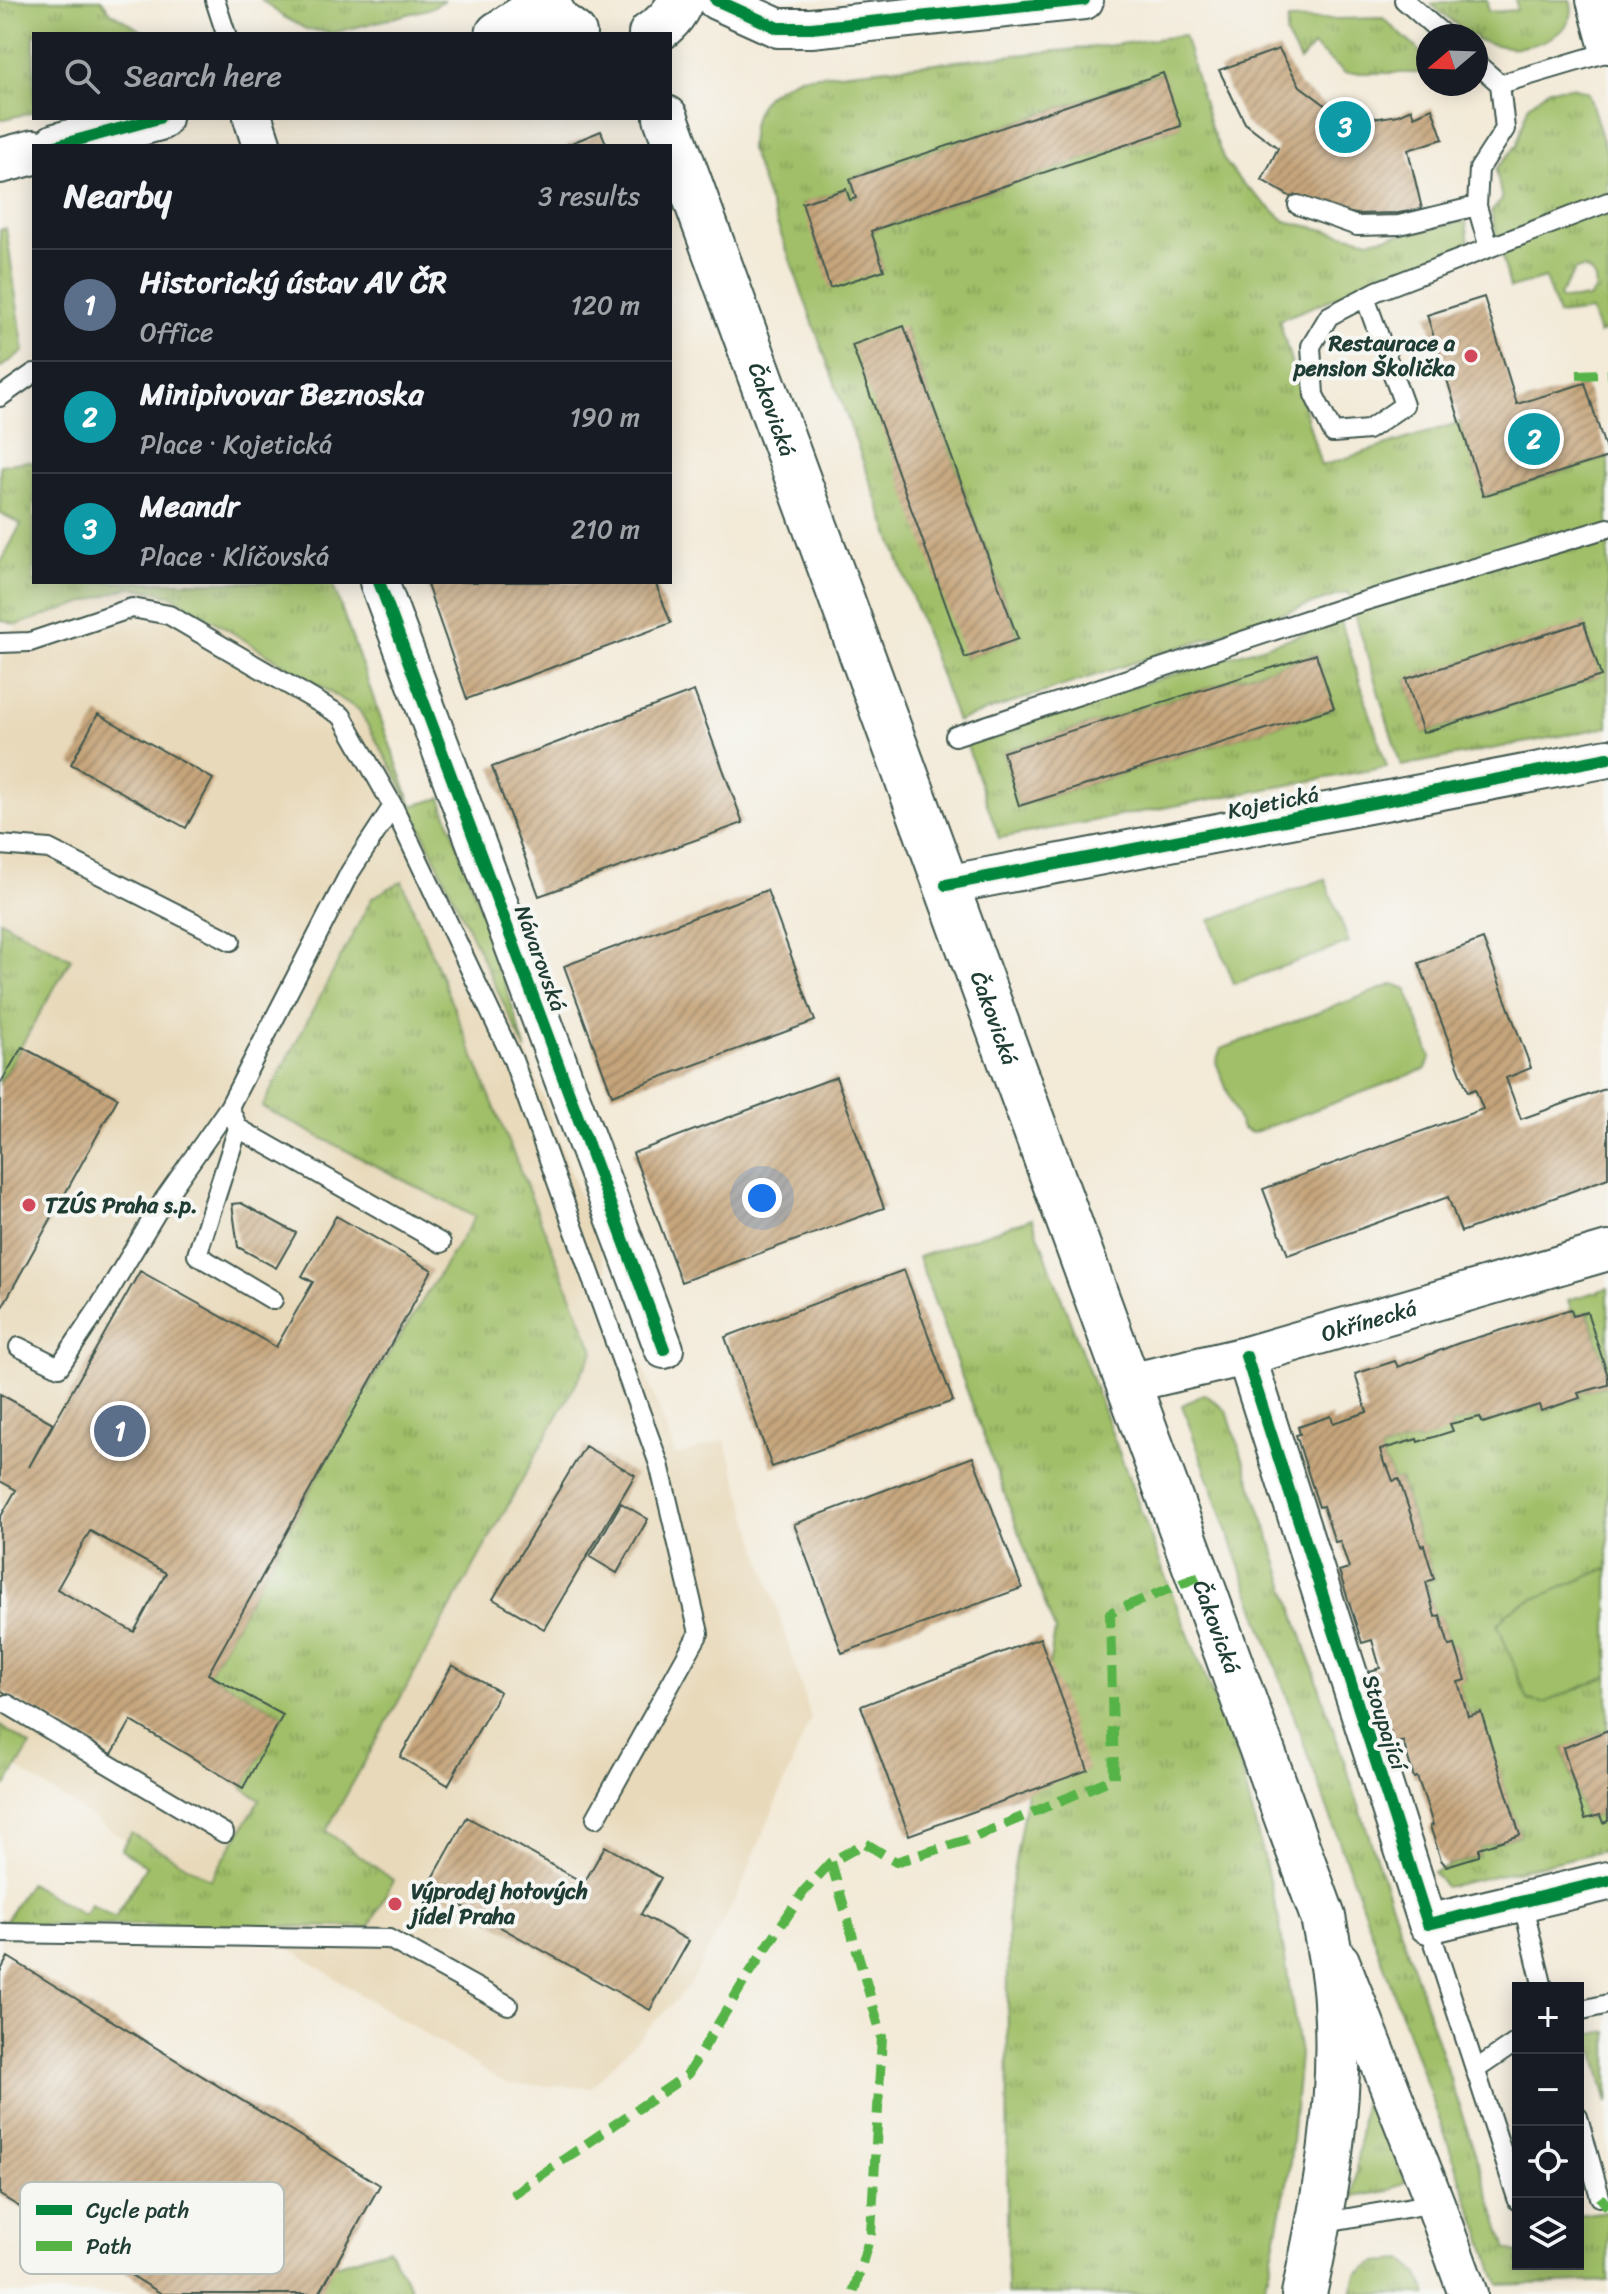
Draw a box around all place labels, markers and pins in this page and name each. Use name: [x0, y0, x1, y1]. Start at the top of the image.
pin: 3: [1319, 97, 1371, 157]
place label: Restaurace a pension Školička: [1292, 324, 1456, 388]
marker: Restaurace a pension Školička: [1462, 347, 1480, 365]
pin: 2: [1508, 409, 1560, 469]
place label: TZÚS Praha s.p.: [45, 1186, 198, 1225]
marker: TZÚS Praha s.p.: [20, 1196, 38, 1214]
pin: 1: [94, 1401, 146, 1461]
place label: Výprodej hotových jídel Praha: [406, 1872, 588, 1936]
marker: Výprodej hotových jídel Praha: [386, 1895, 404, 1913]

